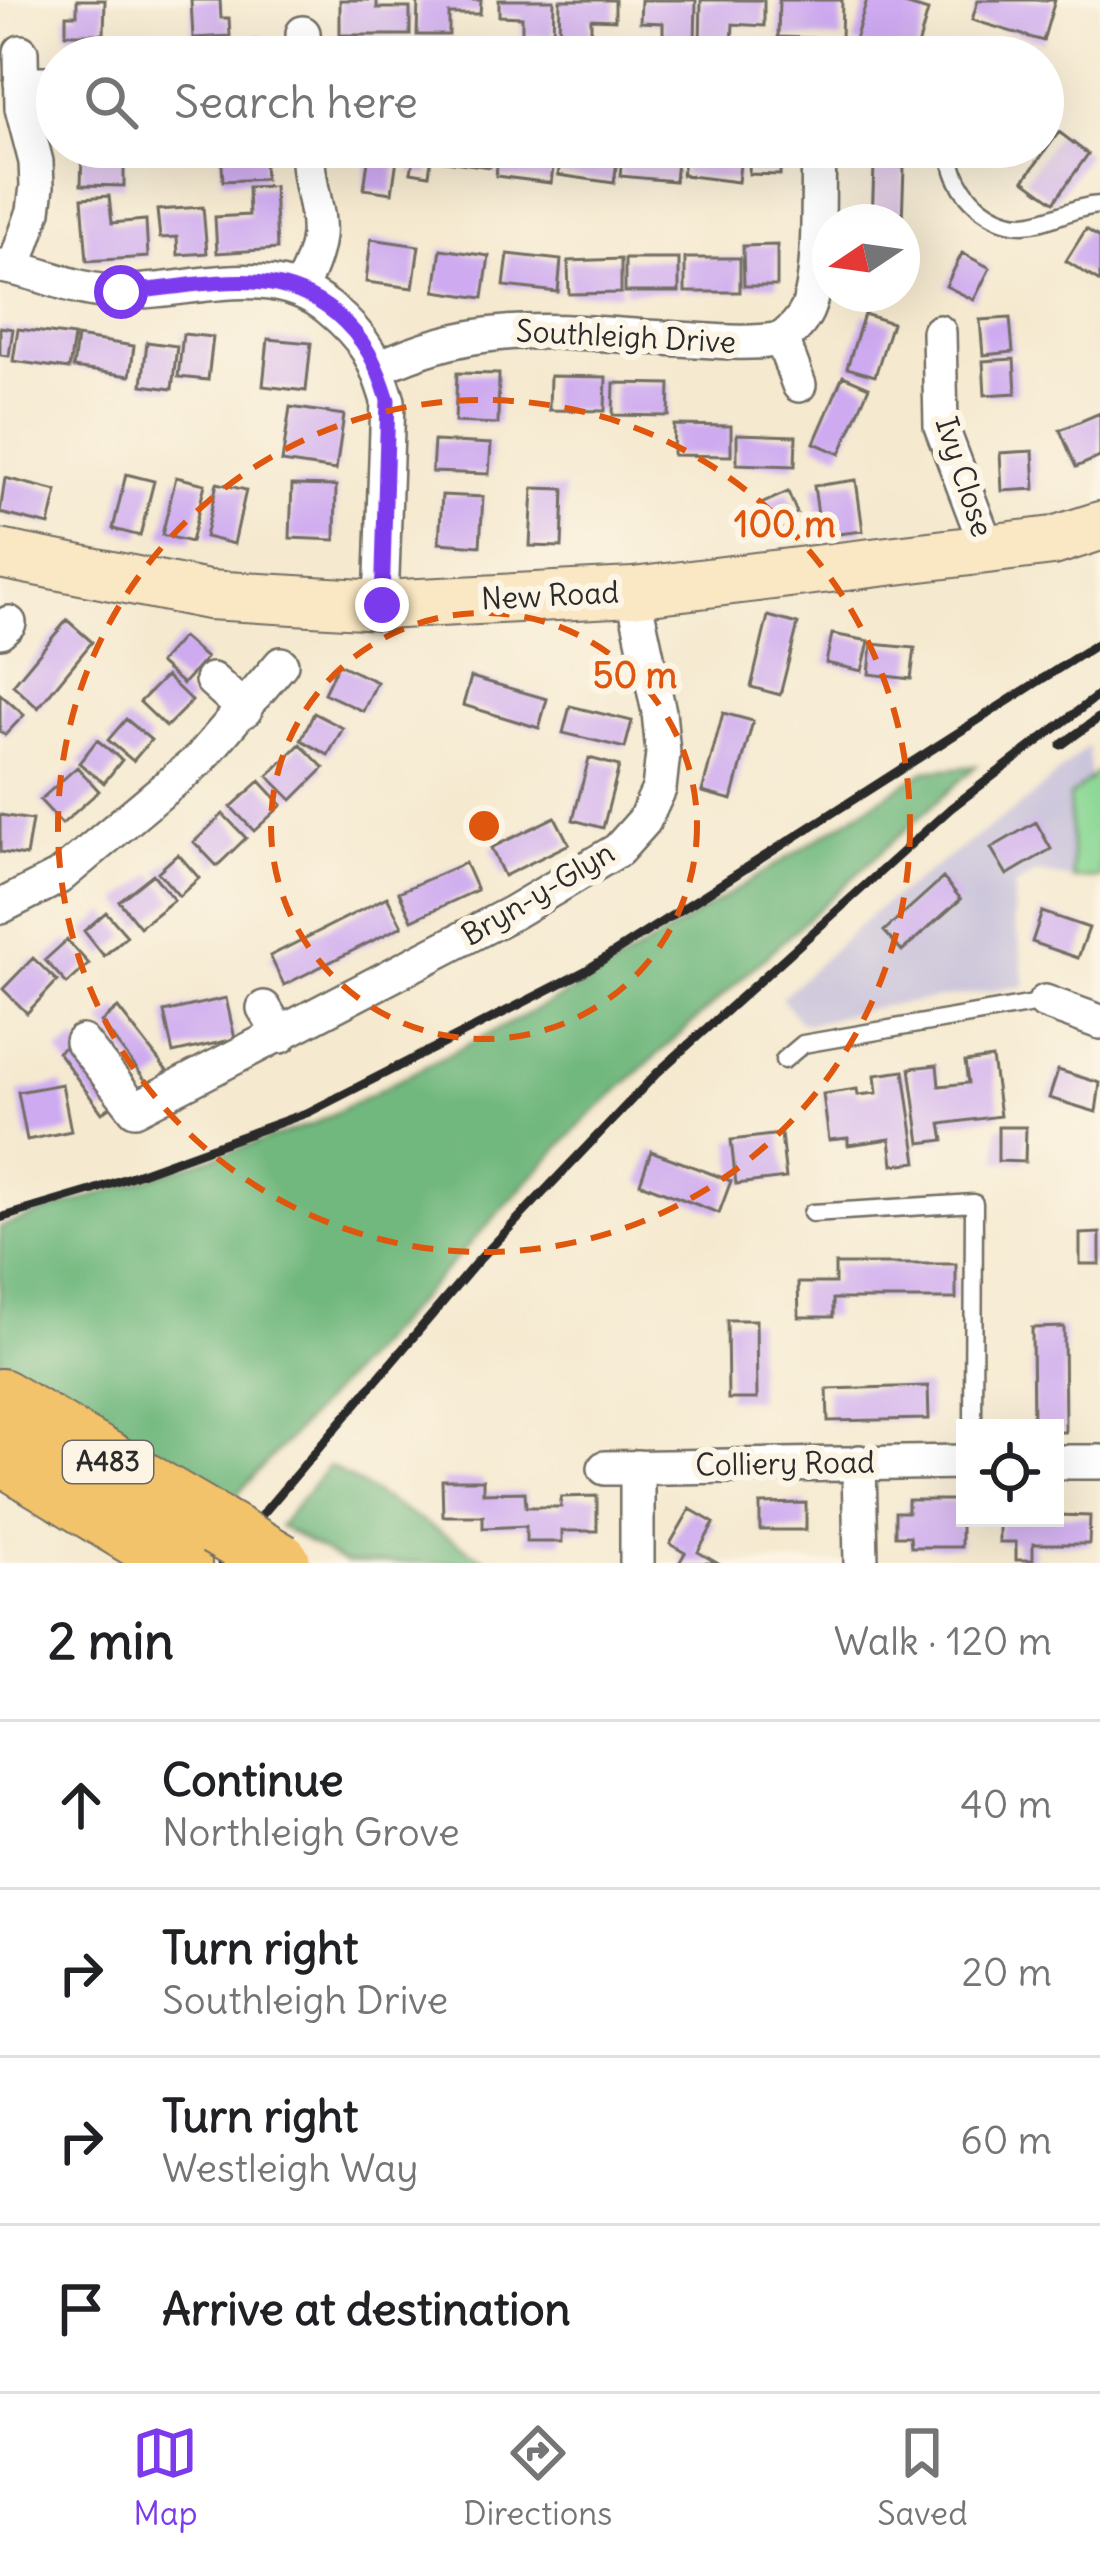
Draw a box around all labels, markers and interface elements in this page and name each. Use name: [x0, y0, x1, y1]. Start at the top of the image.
search box: [36, 36, 1064, 168]
icon: search: [78, 69, 144, 135]
text: Search here: [174, 74, 418, 130]
north arrow: [812, 204, 920, 312]
route start: [94, 265, 148, 319]
street label: Southleigh Drive: [515, 311, 737, 361]
street label: Ivy Close: [928, 412, 1002, 541]
text: 100 m: [734, 502, 836, 547]
street label: New Road: [480, 572, 620, 618]
route end: [355, 578, 409, 632]
text: 50 m: [593, 653, 677, 698]
centre of rings: [463, 805, 505, 847]
street label: Bryn-y-Glyn: [454, 833, 621, 954]
map controls: [956, 1419, 1064, 1527]
button: locate: [956, 1419, 1064, 1527]
road number: A483: [63, 1441, 153, 1483]
street label: Colliery Road: [695, 1442, 875, 1484]
text: 2 min: [48, 1609, 174, 1673]
text: Walk · 120 m: [834, 1617, 1052, 1666]
text: Continue: [162, 1752, 344, 1808]
icon: ahead: [48, 1772, 114, 1838]
text: 40 m: [960, 1780, 1052, 1829]
text: Northleigh Grove: [162, 1808, 460, 1857]
text: Turn right: [162, 1920, 358, 1976]
icon: right: [48, 1940, 114, 2006]
text: 20 m: [961, 1948, 1052, 1997]
text: Southleigh Drive: [162, 1976, 448, 2025]
text: Turn right: [162, 2088, 358, 2144]
icon: right: [48, 2108, 114, 2174]
text: 60 m: [960, 2116, 1052, 2165]
text: Westleigh Way: [162, 2144, 418, 2193]
icon: arrive: [48, 2276, 114, 2342]
text: Arrive at destination: [162, 2281, 571, 2337]
tab: Map: [132, 2420, 198, 2534]
tab: Directions: [463, 2420, 612, 2534]
tab: Saved: [877, 2420, 968, 2534]

